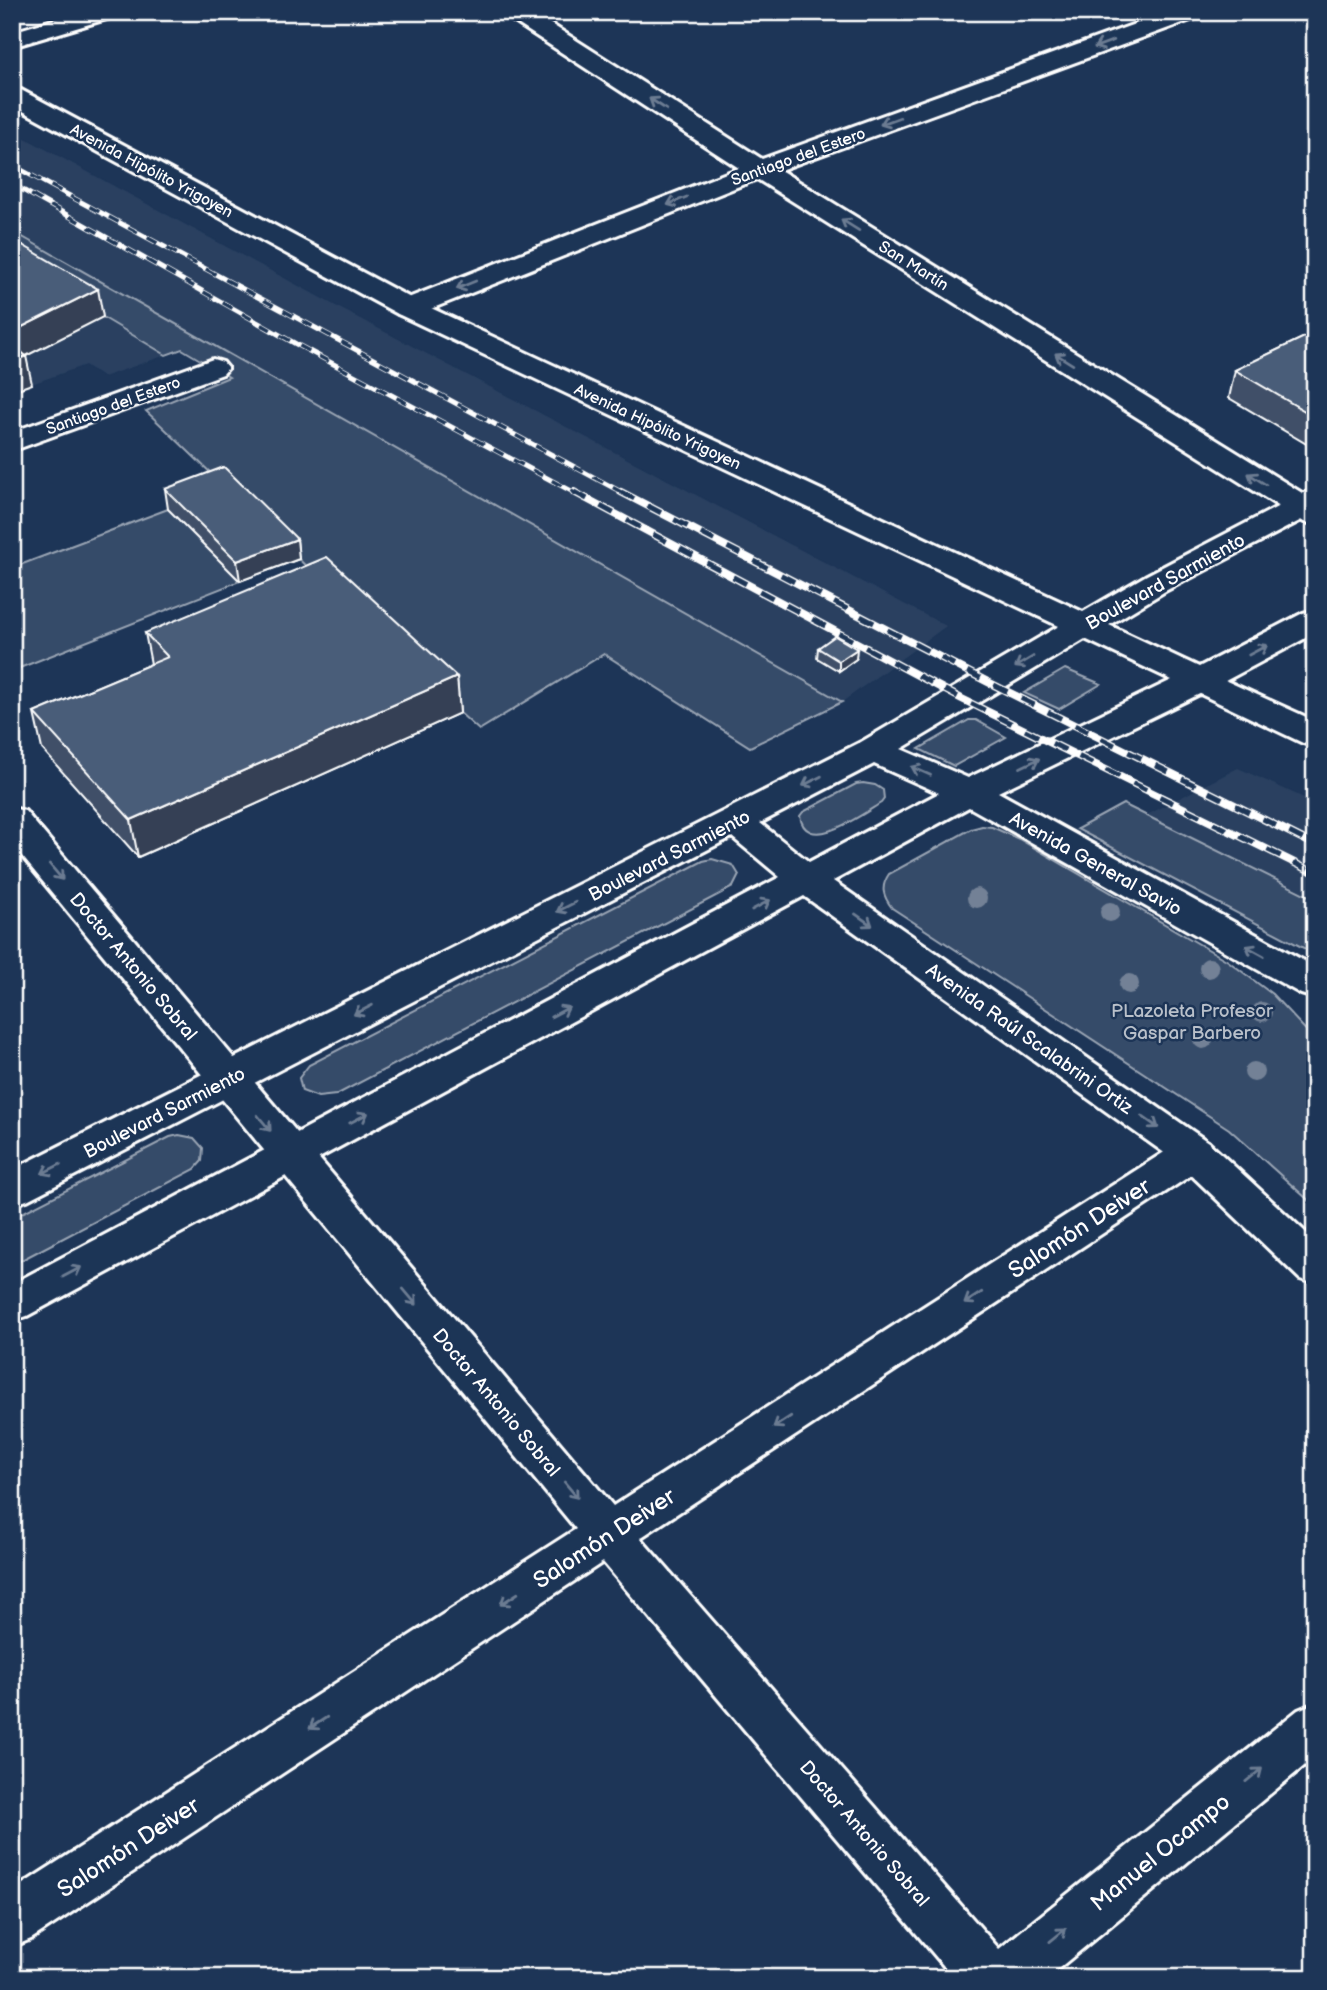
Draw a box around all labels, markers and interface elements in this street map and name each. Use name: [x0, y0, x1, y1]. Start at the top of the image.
one-way arrow: [1093, 39, 1115, 51]
one-way arrow: [648, 96, 668, 110]
one-way arrow: [880, 116, 902, 129]
street label: Avenida Hipólito Yrigoyen: [67, 120, 236, 222]
street label: Santiago del Estero: [729, 124, 868, 191]
one-way arrow: [667, 196, 689, 209]
one-way arrow: [840, 218, 860, 232]
street label: San Martín: [875, 237, 952, 295]
one-way arrow: [455, 279, 477, 292]
one-way arrow: [1054, 351, 1074, 365]
street label: Santiago del Estero: [44, 373, 183, 440]
street label: Avenida Hipólito Yrigoyen: [571, 380, 744, 474]
one-way arrow: [1247, 471, 1267, 485]
street label: Boulevard Sarmiento: [1082, 529, 1249, 636]
one-way arrow: [1247, 643, 1267, 657]
one-way arrow: [1014, 656, 1035, 669]
one-way arrow: [1019, 755, 1040, 769]
one-way arrow: [911, 764, 932, 777]
one-way arrow: [802, 775, 823, 789]
street label: Boulevard Sarmiento: [585, 806, 754, 907]
street label: Avenida General Savio: [1005, 807, 1185, 921]
one-way arrow: [48, 863, 64, 881]
street label: Doctor Antonio Sobral: [64, 888, 201, 1046]
one-way arrow: [751, 898, 771, 912]
one-way arrow: [556, 901, 577, 915]
one-way arrow: [854, 913, 873, 927]
one-way arrow: [1245, 944, 1266, 957]
street label: Avenida Raúl Scalabrini Ortiz: [921, 959, 1138, 1120]
park label: PLazoleta Profesor Gaspar Barbero: [1111, 1000, 1274, 1045]
one-way arrow: [353, 1004, 374, 1018]
one-way arrow: [550, 1004, 570, 1018]
street label: Boulevard Sarmiento: [80, 1063, 249, 1164]
one-way arrow: [348, 1111, 369, 1124]
one-way arrow: [256, 1113, 271, 1131]
one-way arrow: [1140, 1115, 1159, 1129]
one-way arrow: [41, 1163, 62, 1177]
street label: Salomón Deiver: [1003, 1172, 1156, 1285]
one-way arrow: [62, 1265, 82, 1279]
one-way arrow: [402, 1288, 417, 1306]
one-way arrow: [963, 1291, 983, 1305]
street label: Doctor Antonio Sobral: [427, 1324, 564, 1482]
one-way arrow: [773, 1415, 792, 1429]
one-way arrow: [564, 1481, 579, 1499]
street label: Salomón Deiver: [528, 1482, 681, 1595]
one-way arrow: [500, 1593, 520, 1607]
one-way arrow: [309, 1717, 329, 1731]
street label: Doctor Antonio Sobral: [794, 1756, 934, 1912]
one-way arrow: [1244, 1768, 1262, 1783]
street label: Manuel Ocampo: [1085, 1788, 1236, 1918]
street label: Salomón Deiver: [52, 1791, 205, 1904]
one-way arrow: [1049, 1927, 1067, 1942]

